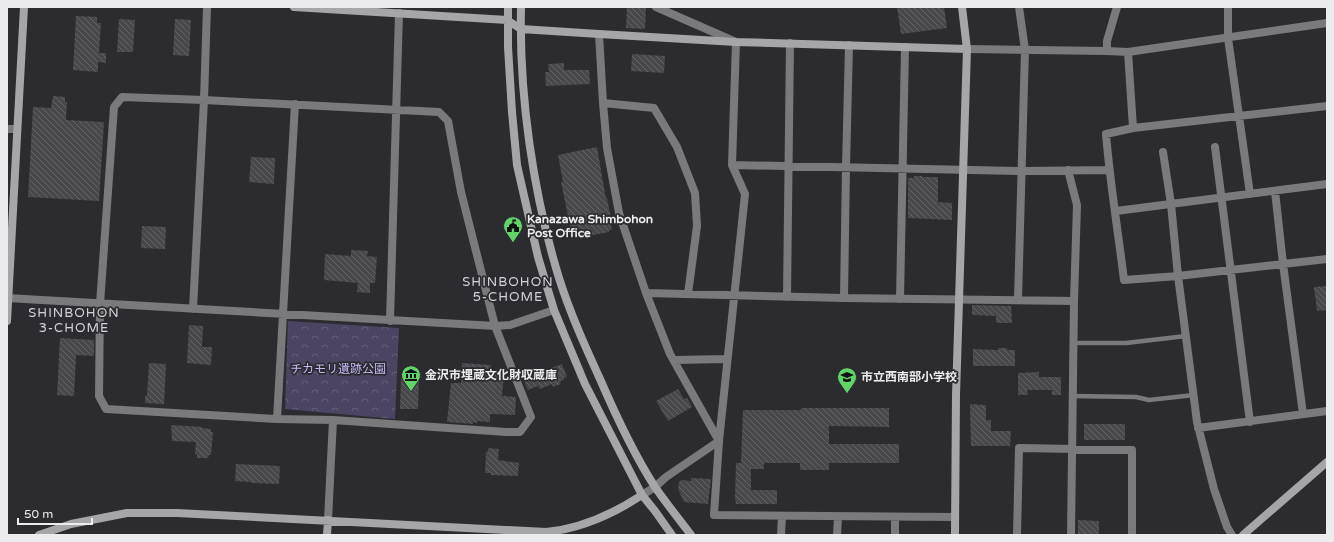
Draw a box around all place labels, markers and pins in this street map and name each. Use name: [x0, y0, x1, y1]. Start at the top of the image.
place label: Kanazawa Shimbohon Post Office: [527, 212, 653, 240]
public building icon: Kanazawa Shimbohon Post Office: [502, 215, 524, 243]
museum icon: 金沢市埋蔵文化財収蔵庫: [400, 364, 422, 392]
school or university icon: 市立西南部小学校: [836, 366, 858, 394]
place label: 金沢市埋蔵文化財収蔵庫: [425, 368, 557, 382]
place label: 市立西南部小学校: [861, 370, 957, 384]

